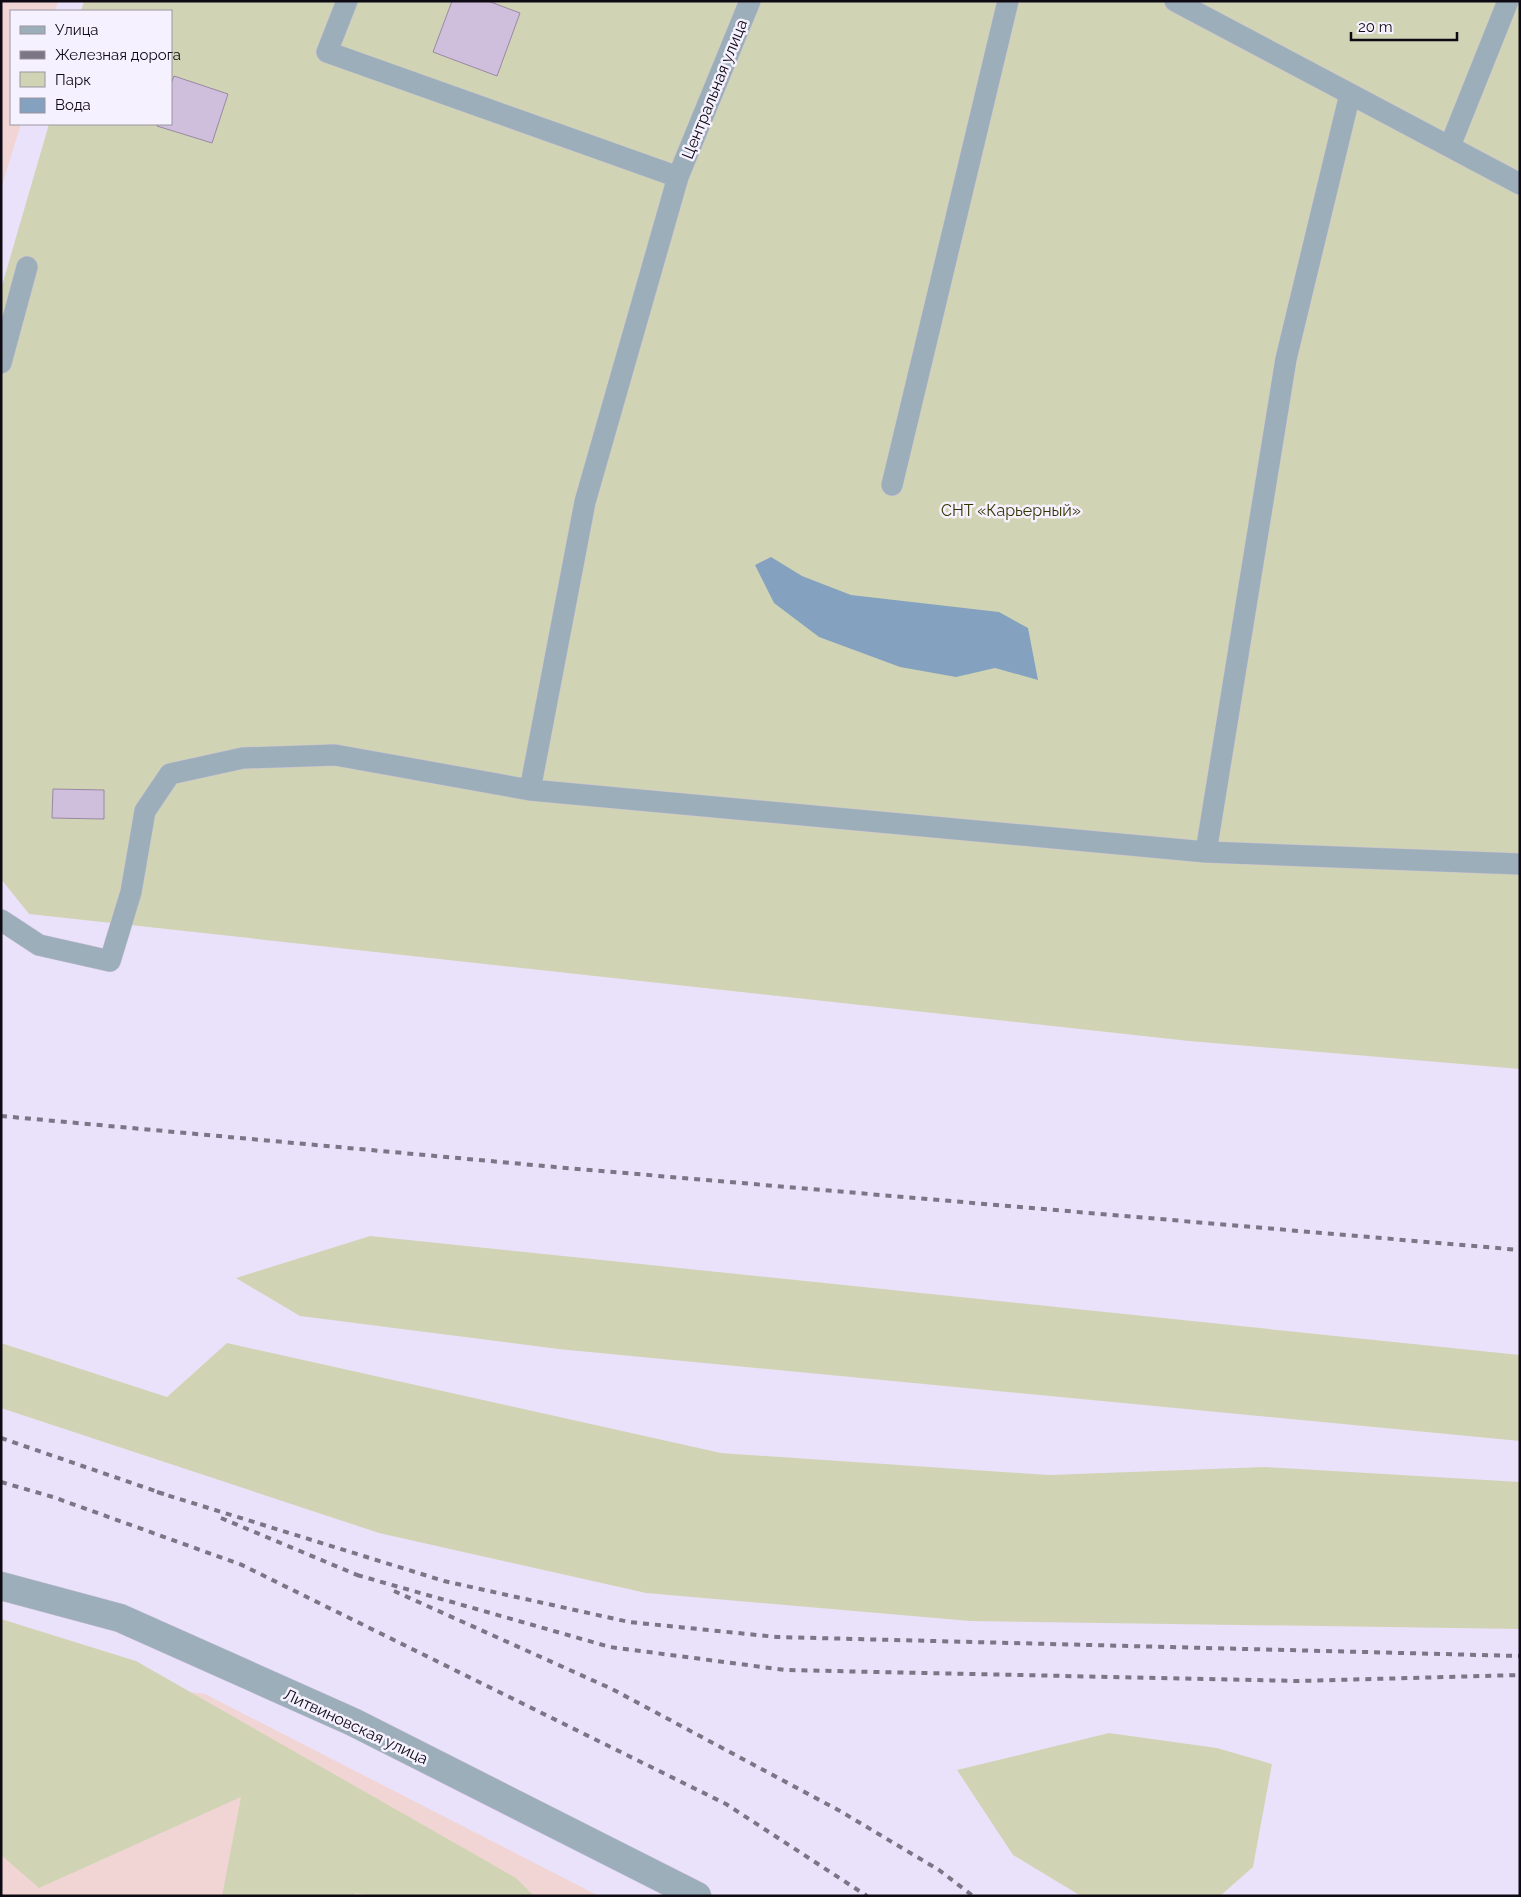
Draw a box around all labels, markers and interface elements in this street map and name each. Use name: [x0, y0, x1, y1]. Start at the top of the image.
legend: [10, 10, 172, 125]
scale bar: [1351, 10, 1457, 42]
street label: Центральная улица: [678, 17, 751, 162]
text: 20 m: [1358, 18, 1393, 36]
text: Улица: [55, 21, 99, 39]
text: Железная дорога: [55, 46, 181, 64]
text: Парк: [55, 71, 91, 89]
text: Вода: [55, 96, 91, 114]
park label: СНТ «Карьерный»: [941, 501, 1081, 520]
street label: Литвиновская улица: [281, 1685, 431, 1768]

